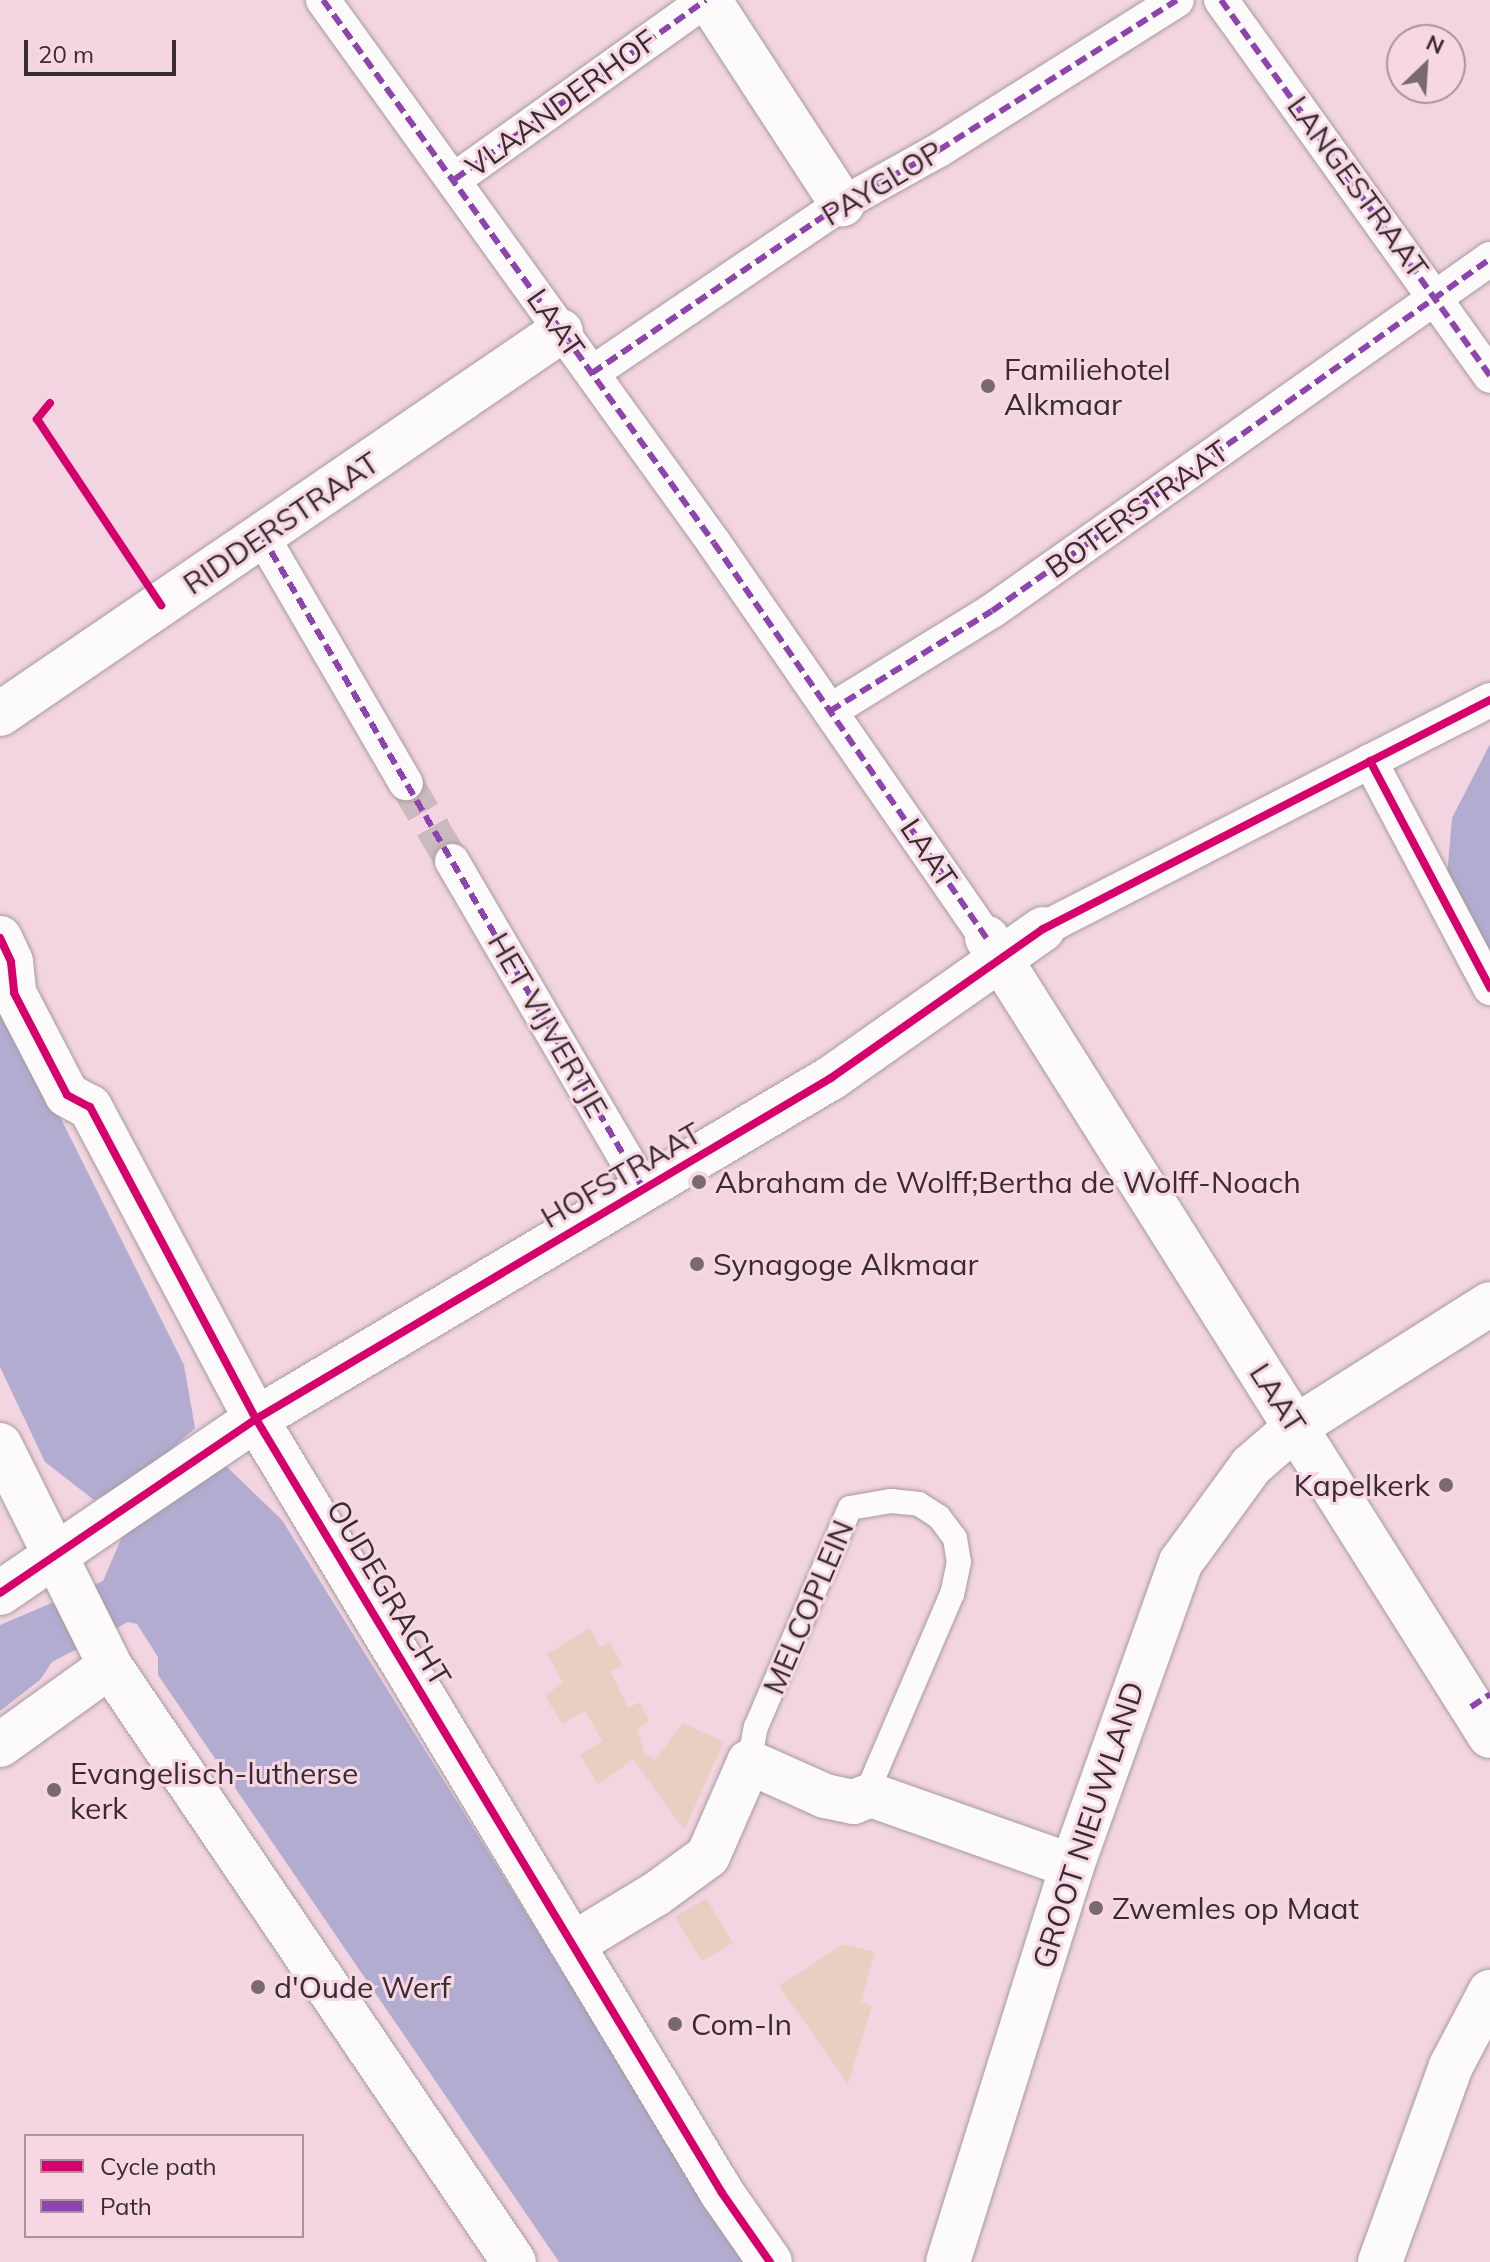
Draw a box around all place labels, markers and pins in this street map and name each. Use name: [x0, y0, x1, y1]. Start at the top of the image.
place label: Familiehotel Alkmaar: [1004, 351, 1171, 422]
marker: Familiehotel Alkmaar: [979, 377, 997, 395]
place label: Abraham de Wolff;Bertha de Wolff-Noach: [715, 1164, 1301, 1200]
marker: Abraham de Wolff;Bertha de Wolff-Noach: [690, 1173, 708, 1191]
place label: Synagoge Alkmaar: [713, 1246, 978, 1282]
marker: Synagoge Alkmaar: [688, 1255, 706, 1273]
place label: Kapelkerk: [1294, 1467, 1430, 1503]
marker: Kapelkerk: [1437, 1476, 1455, 1494]
place label: Evangelisch-lutherse kerk: [70, 1755, 358, 1826]
marker: Evangelisch-lutherse kerk: [45, 1781, 63, 1799]
place label: Zwemles op Maat: [1112, 1890, 1359, 1926]
marker: Zwemles op Maat: [1087, 1899, 1105, 1917]
place label: d'Oude Werf: [274, 1969, 451, 2005]
marker: d'Oude Werf: [249, 1978, 267, 1996]
place label: Com-In: [691, 2006, 792, 2042]
marker: Com-In: [666, 2015, 684, 2033]

